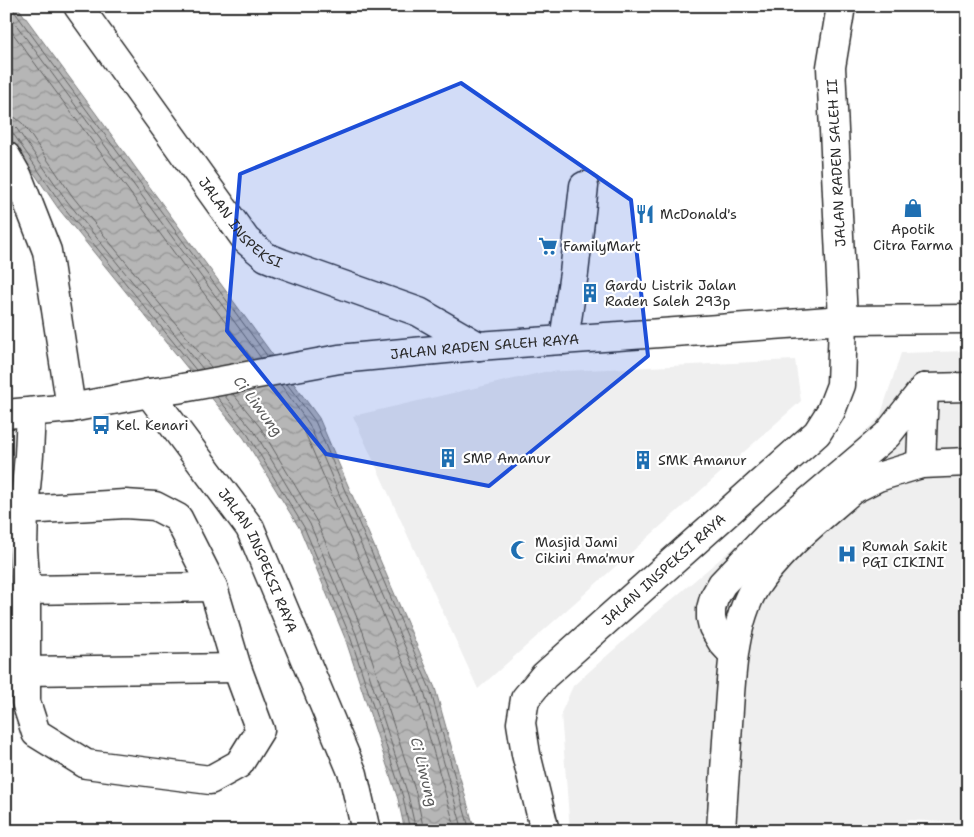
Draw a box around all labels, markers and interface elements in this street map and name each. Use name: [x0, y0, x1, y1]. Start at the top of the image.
street label: JALAN RADEN SALEH II: [823, 78, 849, 247]
street label: JALAN INSPEKSI: [195, 174, 285, 272]
shop icon: Apotik Citra Farma: [902, 197, 924, 219]
restaurant icon: McDonald's: [634, 203, 656, 225]
place label: McDonald's: [660, 205, 737, 223]
place label: Apotik Citra Farma: [873, 220, 953, 254]
supermarket icon: FamilyMart: [537, 235, 559, 257]
place label: FamilyMart: [563, 237, 641, 255]
place label: Gardu Listrik Jalan Raden Saleh 293p: [605, 276, 737, 310]
building icon: Gardu Listrik Jalan Raden Saleh 293p: [579, 282, 601, 304]
street label: JALAN RADEN SALEH RAYA: [390, 330, 580, 363]
water label: Ci Liwung: [229, 372, 287, 440]
bus stop icon: Kel. Kenari: [90, 414, 112, 436]
place label: Kel. Kenari: [116, 416, 188, 434]
building icon: SMP Amanur: [437, 447, 459, 469]
place label: SMP Amanur: [463, 449, 551, 467]
building icon: SMK Amanur: [632, 449, 654, 471]
place label: SMK Amanur: [658, 451, 747, 469]
street label: JALAN INSPEKSI RAYA: [214, 485, 302, 635]
street label: JALAN INSPEKSI RAYA: [598, 510, 729, 629]
place label: Masjid Jami Cikini Ama'mur: [535, 533, 635, 567]
place label: Rumah Sakit PGI CIKINI: [862, 537, 948, 571]
mosque icon: Masjid Jami Cikini Ama'mur: [509, 539, 531, 561]
hospital icon: Rumah Sakit PGI CIKINI: [836, 543, 858, 565]
water label: Ci Liwung: [406, 735, 442, 809]

